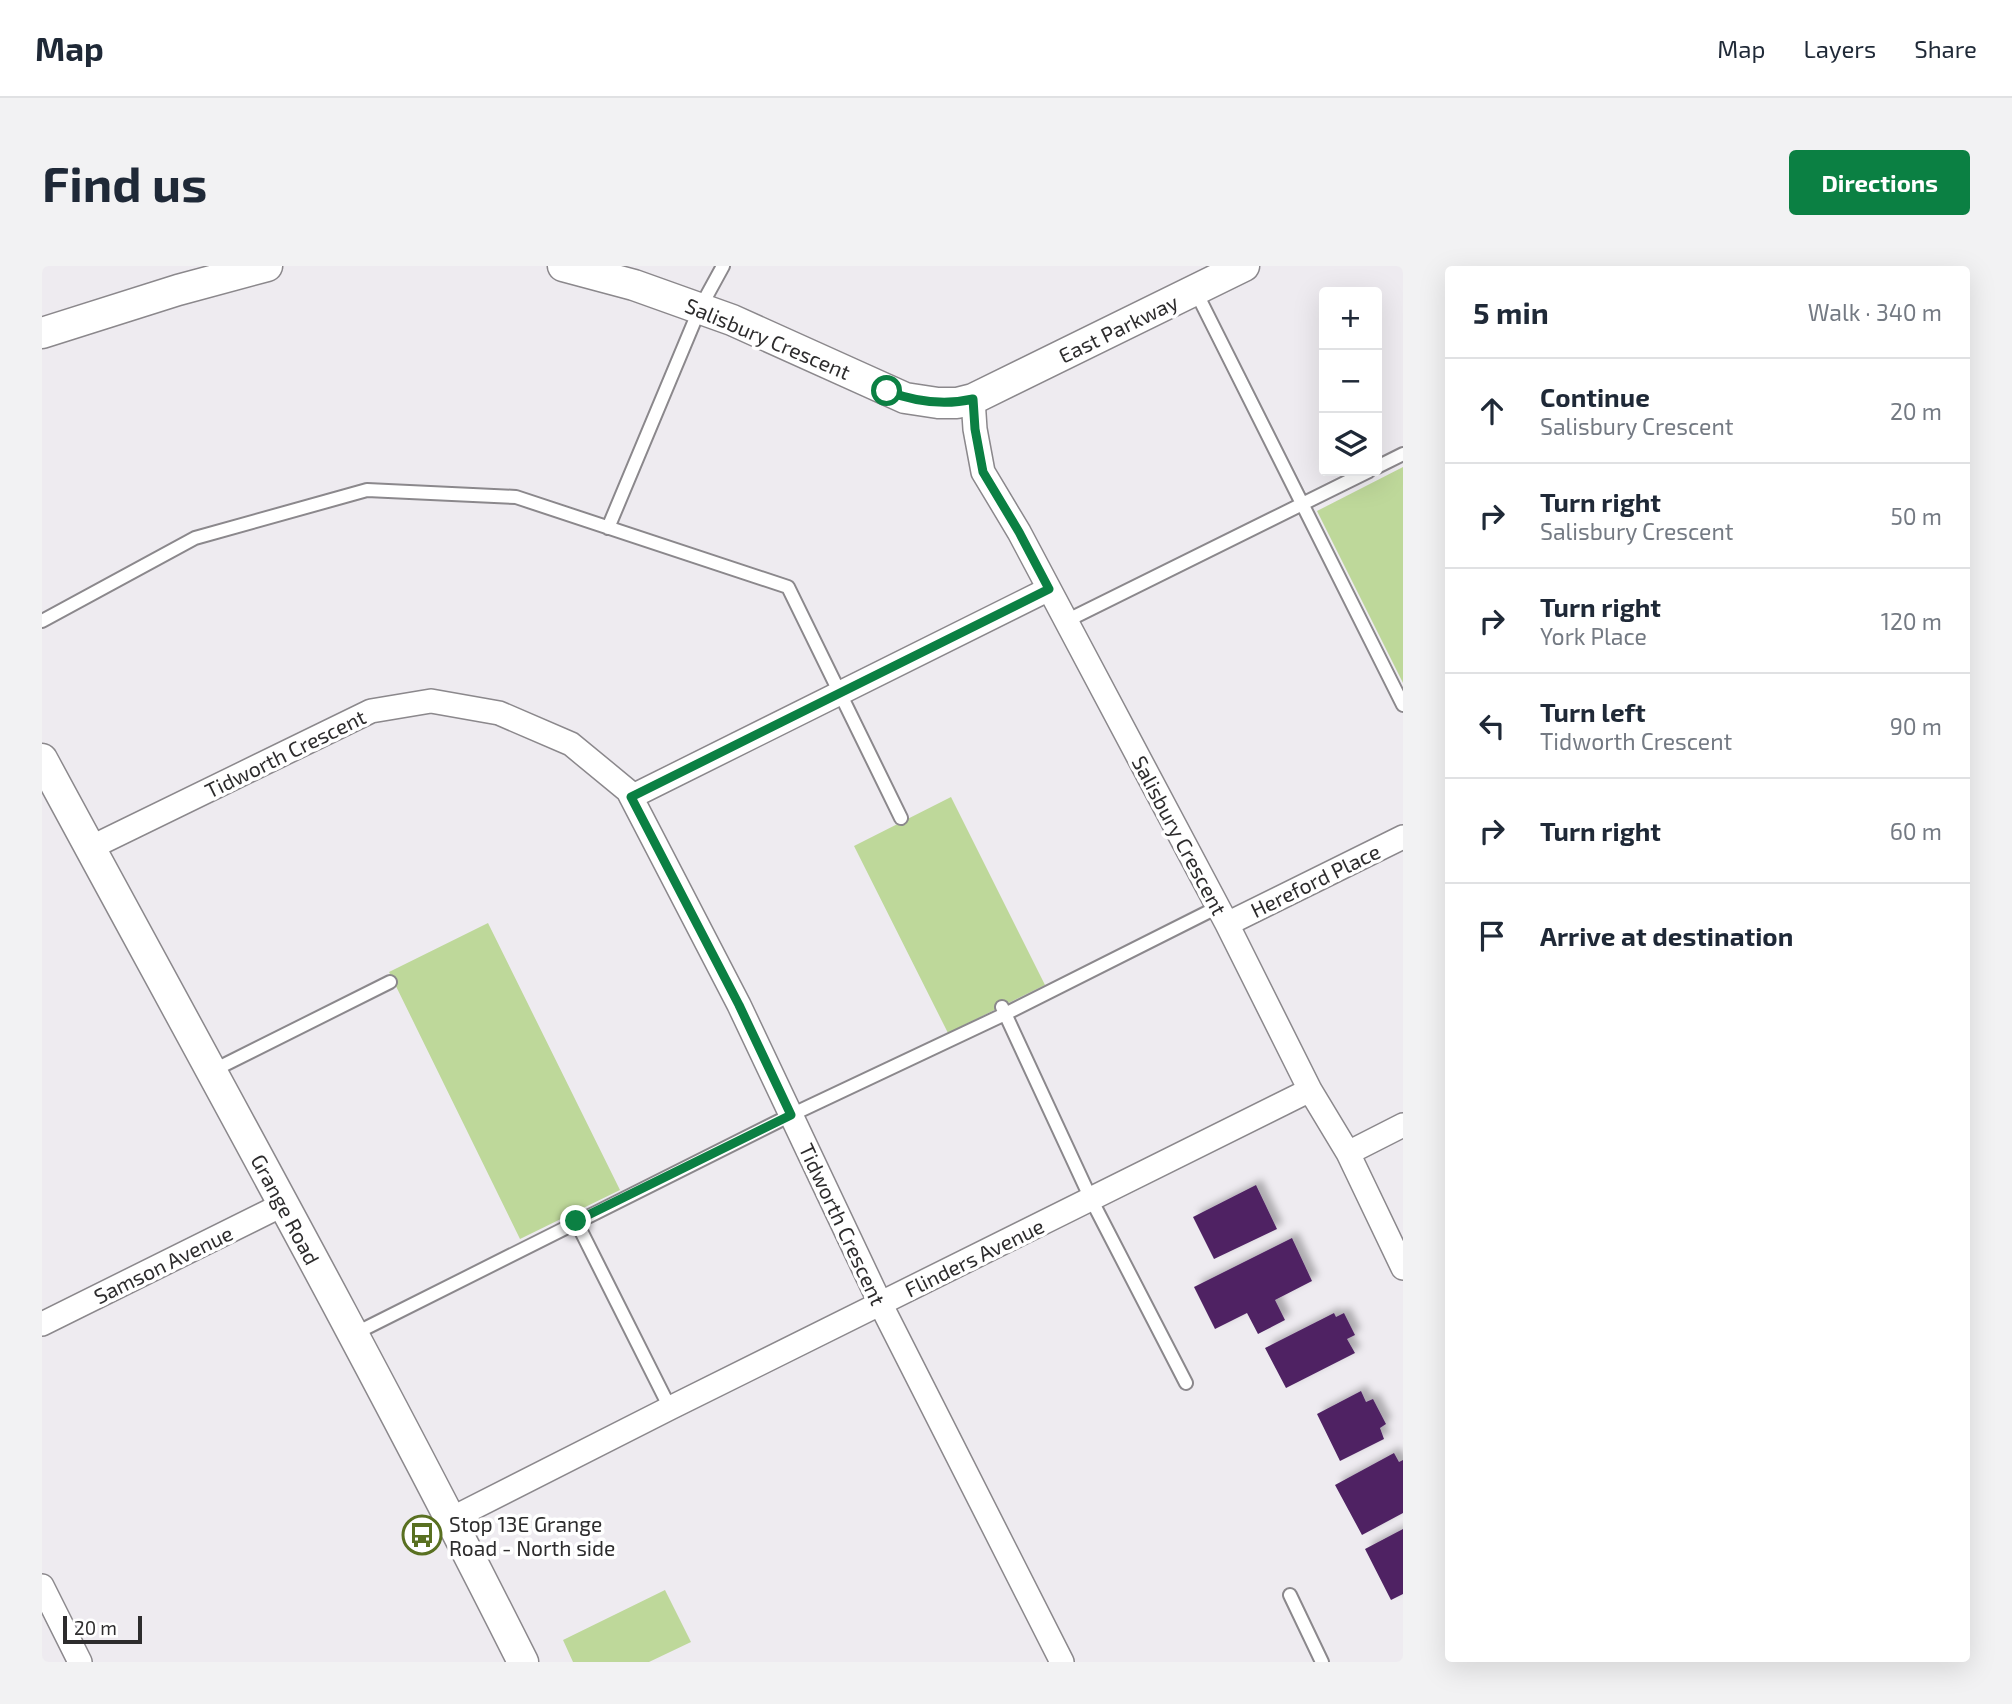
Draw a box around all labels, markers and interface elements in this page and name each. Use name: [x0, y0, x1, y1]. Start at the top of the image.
text: Map: [35, 28, 104, 68]
text: Map: [1717, 34, 1765, 63]
text: Layers: [1803, 34, 1876, 63]
text: Share: [1914, 34, 1977, 63]
button: Directions: [1789, 150, 1970, 215]
text: Find us: [42, 153, 207, 212]
map controls: [1319, 287, 1382, 476]
button: +: [1319, 287, 1382, 350]
street label: East Parkway: [1054, 288, 1182, 368]
street label: Salisbury Crescent: [682, 292, 854, 384]
text: 5 min: [1473, 294, 1549, 330]
text: Walk · 340 m: [1808, 298, 1942, 326]
button: −: [1319, 350, 1382, 413]
route start: [871, 375, 902, 406]
text: Continue: [1540, 381, 1650, 412]
icon: ahead: [1473, 392, 1511, 430]
text: 20 m: [1890, 397, 1942, 425]
text: Salisbury Crescent: [1540, 412, 1734, 440]
button: layers: [1319, 413, 1382, 476]
text: Turn right: [1540, 486, 1661, 517]
icon: right: [1473, 497, 1511, 535]
text: 50 m: [1891, 502, 1942, 530]
text: Salisbury Crescent: [1540, 517, 1734, 545]
text: Turn right: [1540, 591, 1661, 622]
icon: right: [1473, 602, 1511, 640]
text: 120 m: [1881, 607, 1942, 635]
text: York Place: [1540, 622, 1647, 650]
text: Turn left: [1540, 696, 1646, 727]
street label: Tidworth Crescent: [201, 703, 369, 803]
icon: left: [1473, 707, 1511, 745]
text: 90 m: [1890, 712, 1942, 740]
text: Tidworth Crescent: [1540, 727, 1732, 755]
street label: Salisbury Crescent: [1127, 751, 1233, 919]
icon: right: [1473, 812, 1511, 850]
text: Turn right: [1540, 815, 1661, 846]
text: 60 m: [1890, 817, 1942, 845]
street label: Hereford Place: [1246, 838, 1384, 922]
icon: arrive: [1473, 917, 1511, 955]
text: Arrive at destination: [1540, 920, 1793, 951]
street label: Tidworth Crescent: [795, 1139, 891, 1309]
street label: Grange Road: [246, 1150, 326, 1268]
route end: [560, 1205, 591, 1236]
street label: Flinders Avenue: [900, 1212, 1048, 1302]
street label: Samson Avenue: [90, 1220, 236, 1308]
place label: Stop 13E Grange Road - North side: [449, 1511, 615, 1560]
bus stop icon: Stop 13E Grange Road - North side: [401, 1514, 443, 1556]
scale bar: [63, 1613, 142, 1645]
text: 20 m: [74, 1616, 117, 1639]

